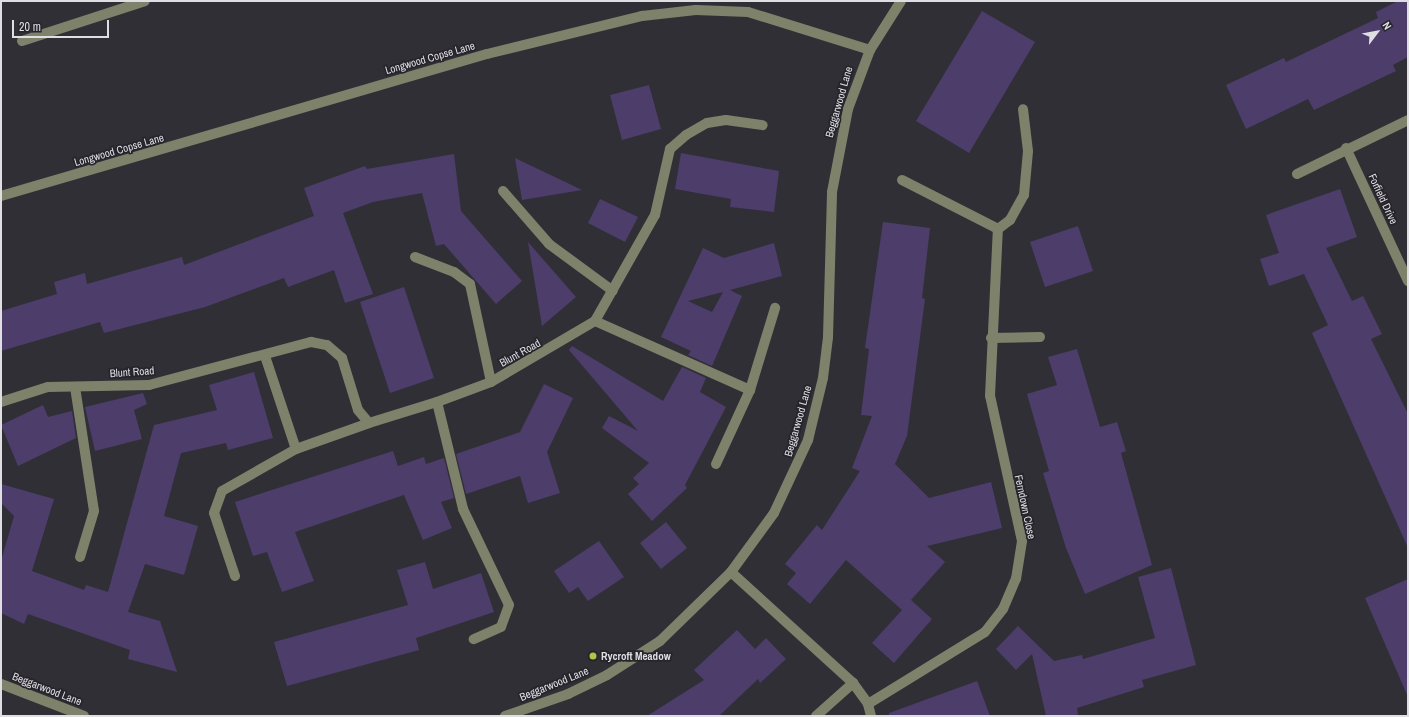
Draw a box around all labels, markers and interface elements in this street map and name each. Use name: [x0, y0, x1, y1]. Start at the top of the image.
scale bar: [14, 12, 111, 38]
north arrow: [1357, 12, 1397, 52]
text: 20 m: [19, 19, 41, 35]
text: N: [1380, 19, 1395, 32]
street label: Longwood Copse Lane: [384, 39, 476, 77]
street label: Beggarwood Lane: [823, 65, 855, 139]
street label: Longwood Copse Lane: [73, 131, 165, 169]
street label: Forfield Drive: [1366, 172, 1400, 226]
street label: Blunt Road: [497, 336, 543, 370]
street label: Blunt Road: [109, 364, 155, 380]
street label: Beggarwood Lane: [782, 384, 814, 458]
street label: Ferndown Close: [1012, 474, 1038, 540]
place label: Rycroft Meadow: [601, 649, 671, 663]
marker: Rycroft Meadow: [588, 651, 598, 661]
street label: Beggarwood Lane: [518, 664, 590, 704]
street label: Beggarwood Lane: [10, 670, 84, 708]

